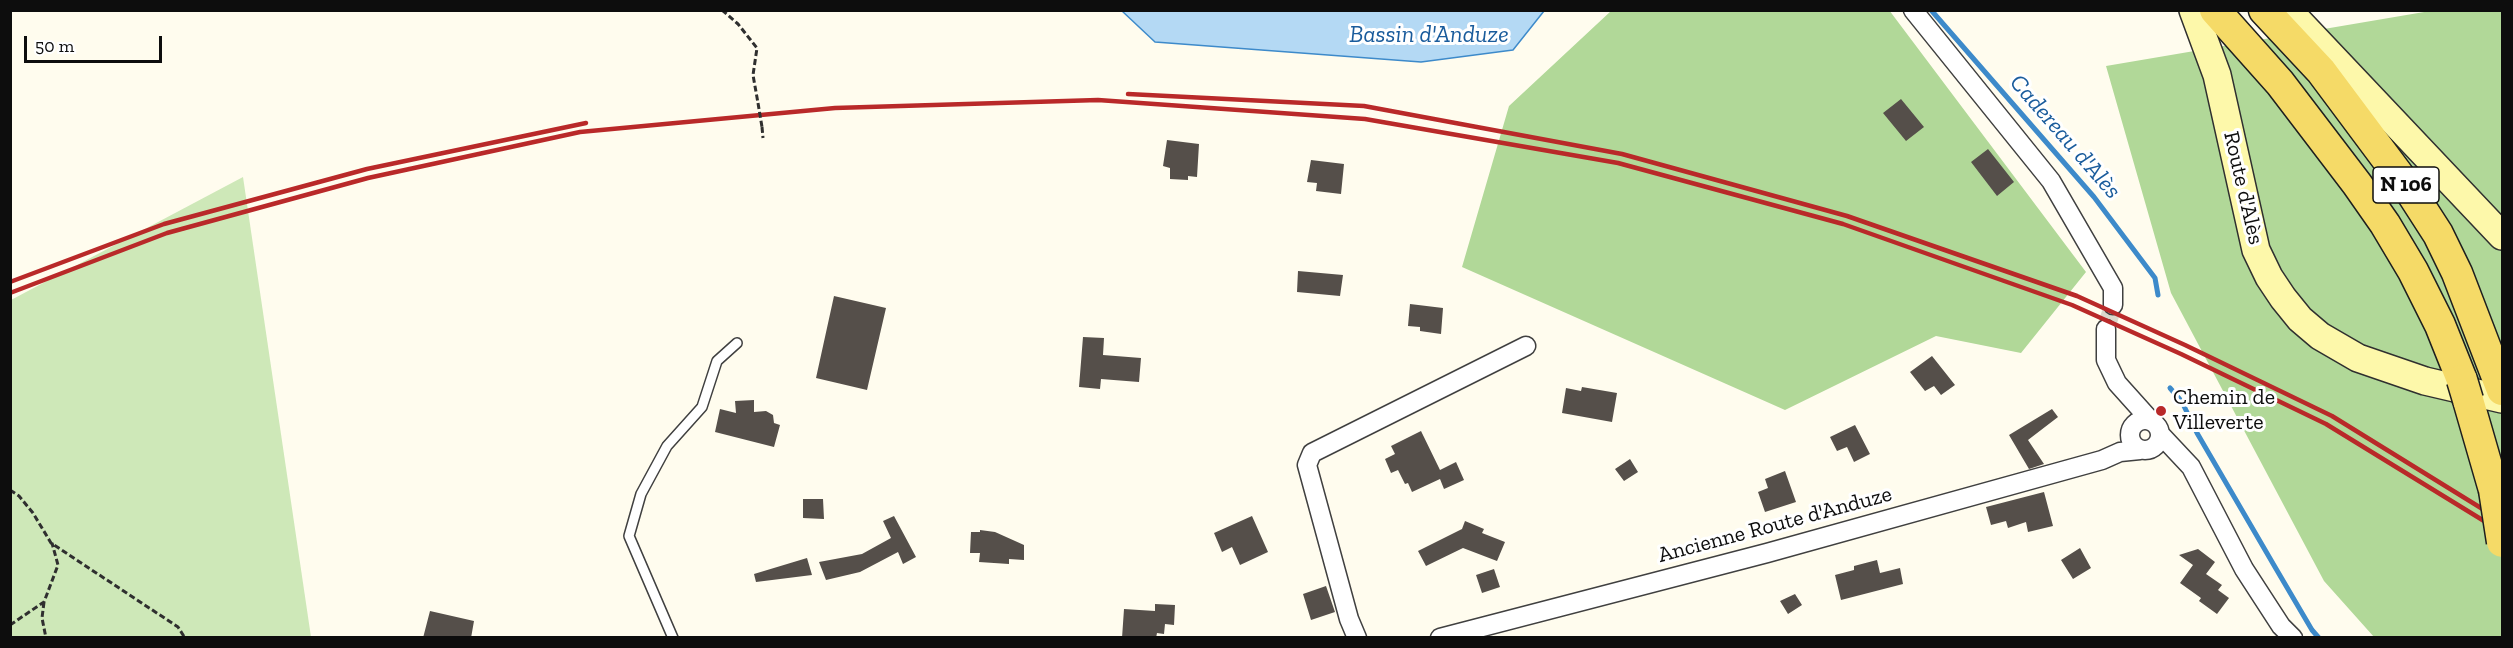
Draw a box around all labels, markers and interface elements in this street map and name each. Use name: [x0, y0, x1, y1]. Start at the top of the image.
water label: Bassin d'Anduze: [1349, 21, 1509, 49]
scale bar: [27, 24, 165, 62]
text: 50 m: [35, 35, 74, 57]
water label: Cadereau d'Alès: [2003, 69, 2127, 205]
street label: Route d'Alès: [2217, 129, 2269, 247]
road number: N 106: [2373, 167, 2439, 203]
place label: Chemin de Villeverte: [2173, 385, 2275, 436]
marker: Chemin de Villeverte: [2154, 404, 2168, 418]
street label: Ancienne Route d'Anduze: [1655, 481, 1895, 569]

